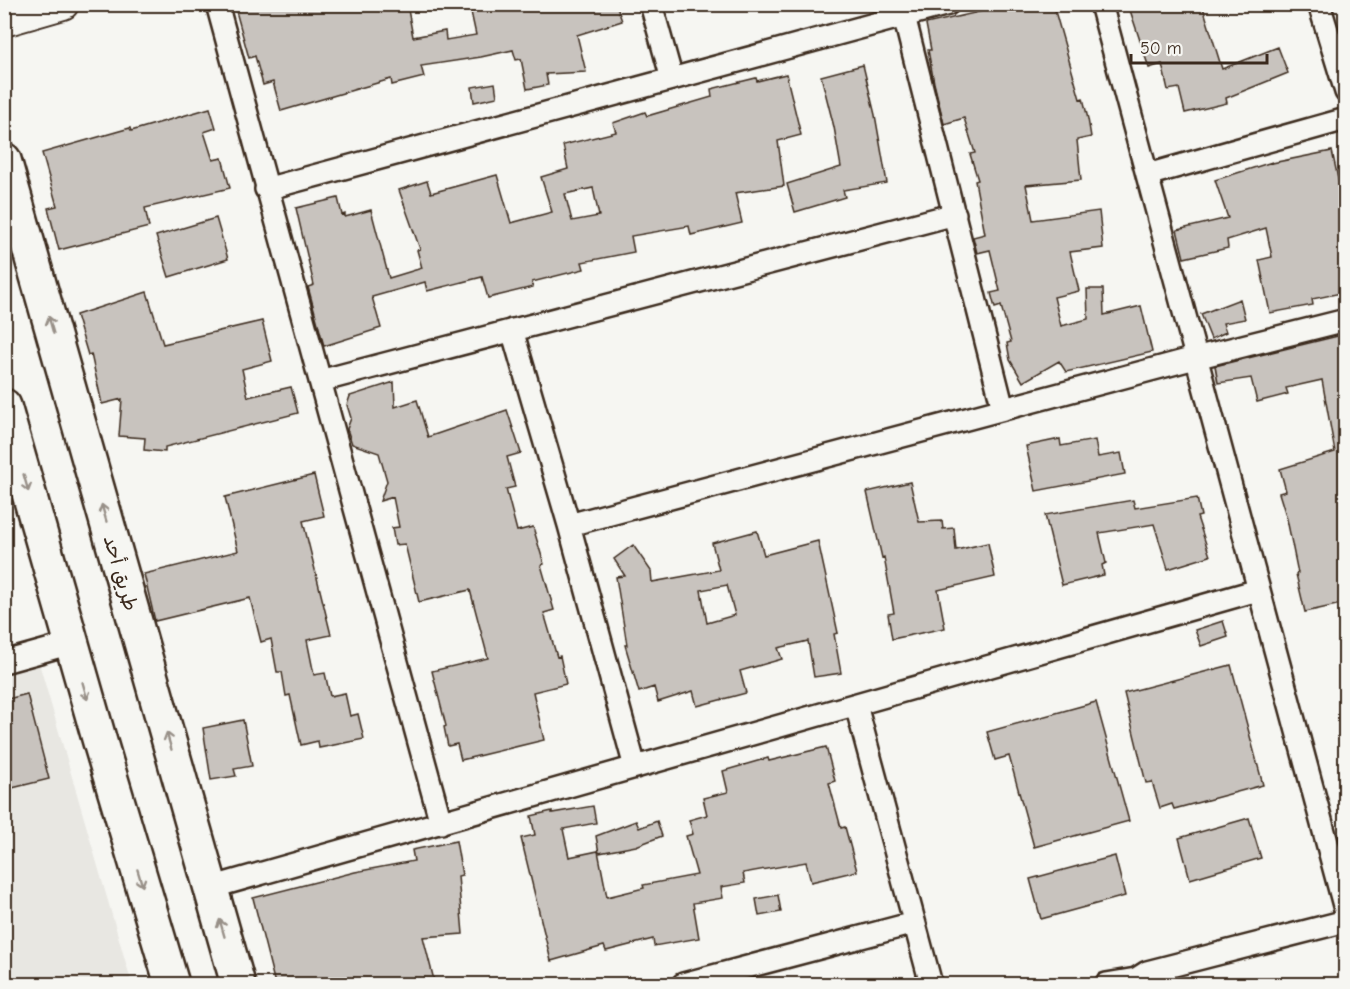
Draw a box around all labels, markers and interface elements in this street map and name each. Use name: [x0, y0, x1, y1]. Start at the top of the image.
scale bar: [1131, 27, 1268, 65]
text: 50 m: [1140, 38, 1182, 59]
one-way arrow: [45, 316, 56, 335]
one-way arrow: [21, 473, 32, 492]
one-way arrow: [98, 503, 109, 522]
street label: طريق أحد: [99, 533, 142, 614]
one-way arrow: [80, 681, 91, 700]
one-way arrow: [162, 731, 174, 750]
one-way arrow: [135, 868, 146, 887]
one-way arrow: [216, 919, 227, 938]

